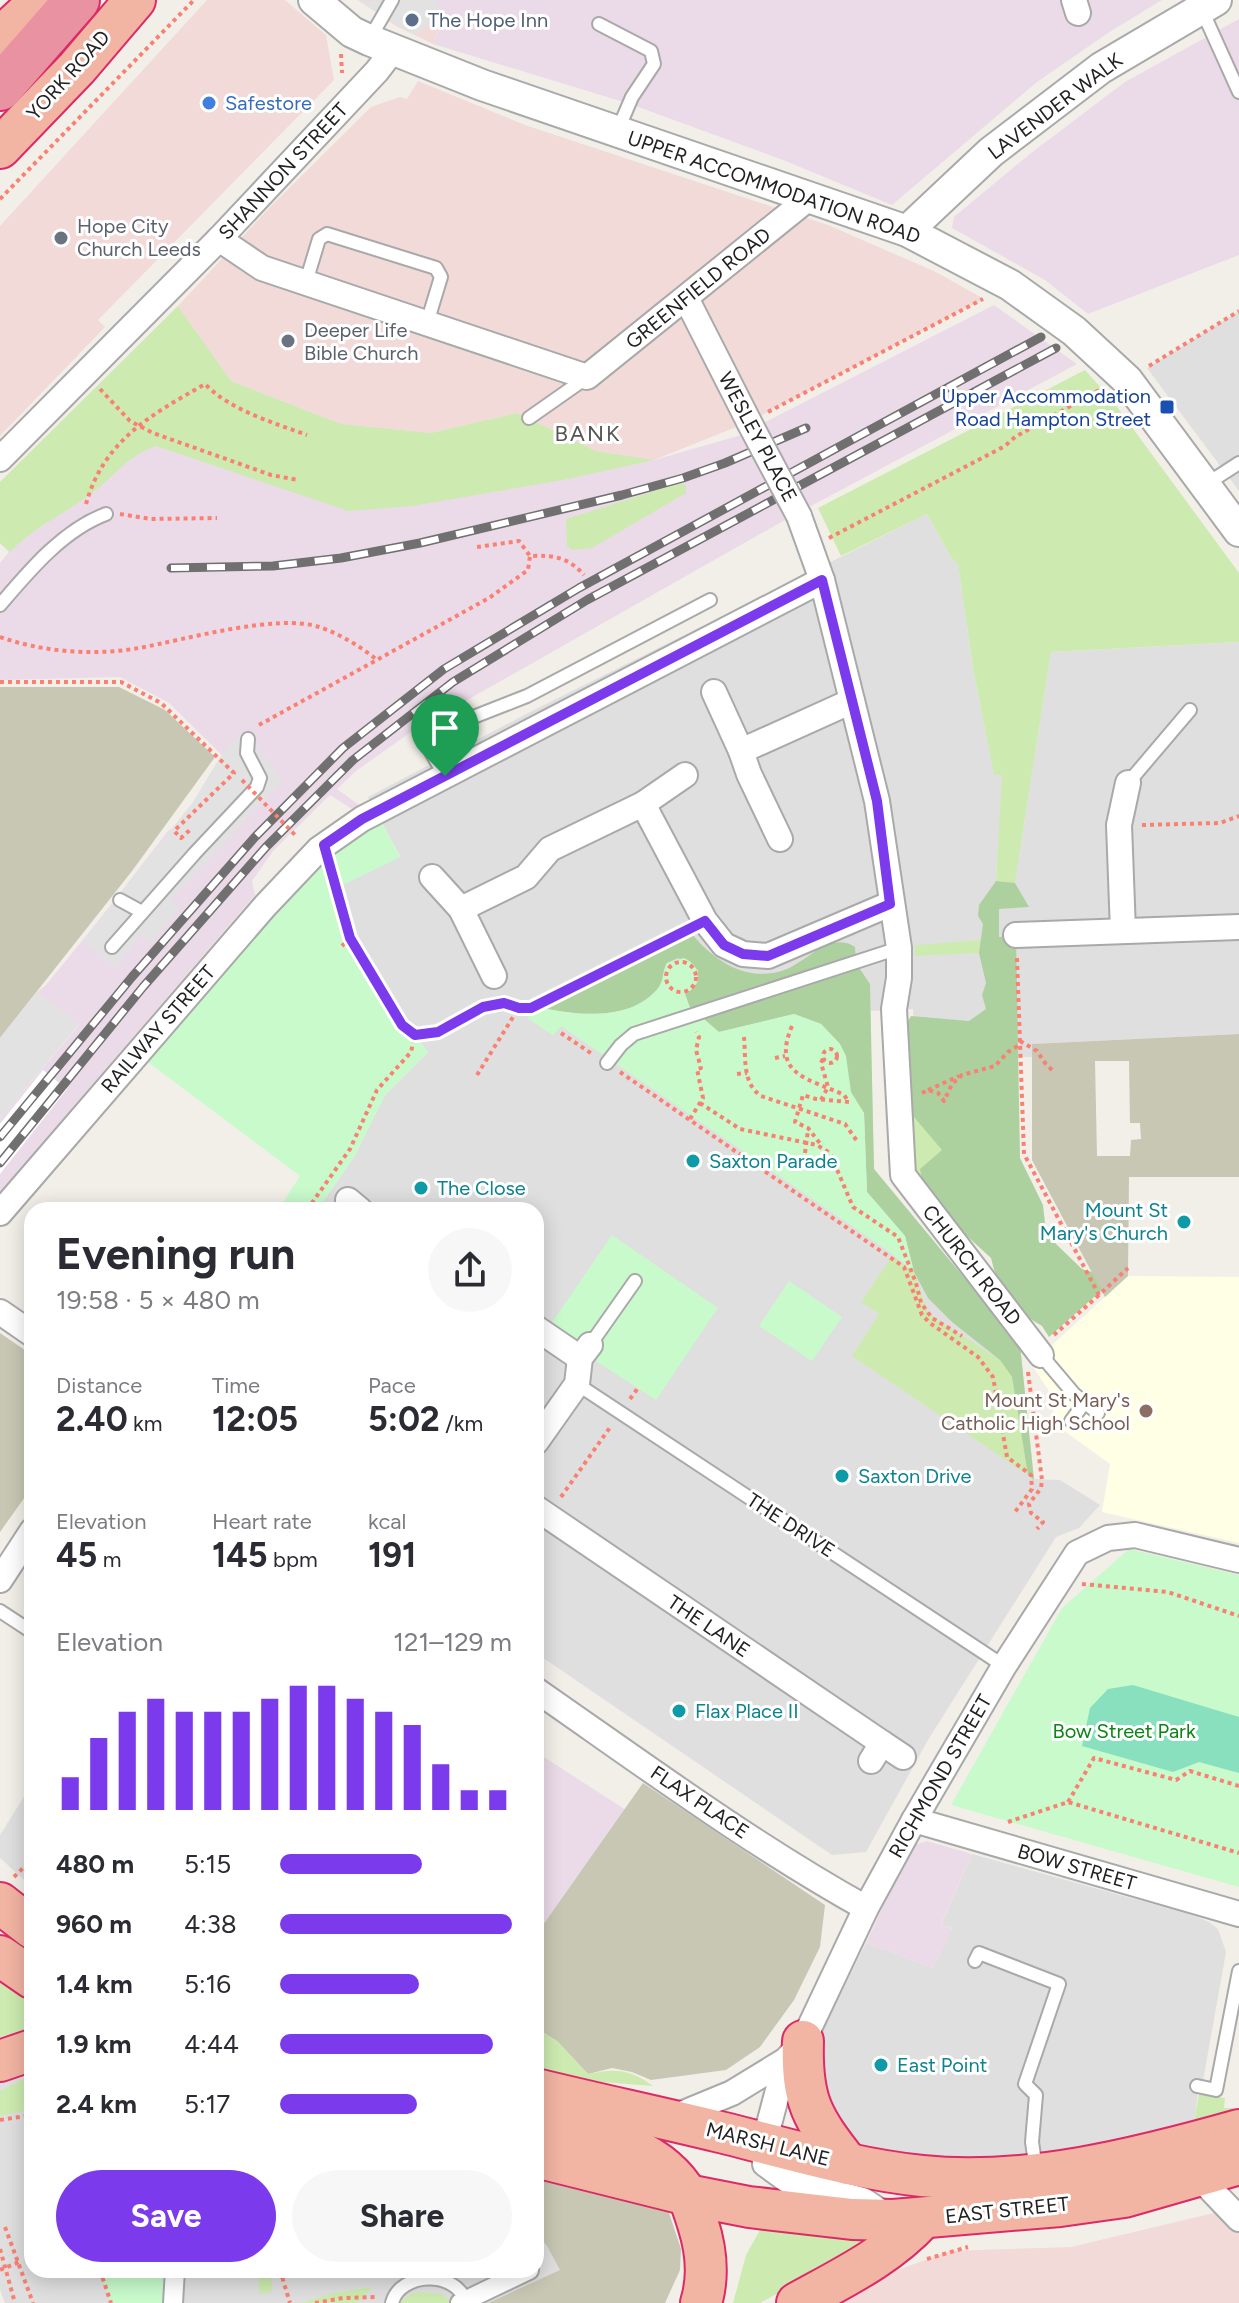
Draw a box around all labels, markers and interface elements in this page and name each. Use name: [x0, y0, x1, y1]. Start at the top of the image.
place label: The Hope Inn: [428, 8, 548, 32]
marker: The Hope Inn: [403, 11, 421, 29]
street label: YORK ROAD: [21, 25, 115, 125]
street label: LAVENDER WALK: [983, 47, 1128, 164]
place label: Safestore: [225, 91, 312, 115]
marker: Safestore: [200, 94, 218, 112]
street label: SHANNON STREET: [213, 98, 353, 244]
street label: UPPER ACCOMMODATION ROAD: [624, 125, 924, 249]
place label: Hope City Church Leeds: [77, 214, 201, 261]
street label: GREENFIELD ROAD: [621, 222, 775, 354]
marker: Hope City Church Leeds: [52, 229, 70, 247]
place label: Deeper Life Bible Church: [304, 318, 418, 365]
marker: Deeper Life Bible Church: [279, 332, 297, 350]
street label: WESLEY PLACE: [714, 368, 802, 506]
place label: Upper Accommodation Road Hampton Street: [941, 384, 1151, 431]
marker: Upper Accommodation Road Hampton Street: [1158, 398, 1176, 416]
district label: BANK: [555, 420, 621, 447]
pin: [411, 694, 479, 776]
icon: arrive: [423, 706, 467, 750]
street label: RAILWAY STREET: [96, 960, 220, 1098]
place label: Saxton Parade: [709, 1149, 837, 1173]
marker: Saxton Parade: [684, 1152, 702, 1170]
place label: The Close: [437, 1176, 526, 1200]
marker: The Close: [412, 1179, 430, 1197]
place label: Mount St Mary's Church: [1040, 1198, 1168, 1245]
street label: CHURCH ROAD: [918, 1200, 1026, 1330]
marker: Mount St Mary's Church: [1175, 1213, 1193, 1231]
text: Evening run: [56, 1227, 295, 1280]
button: share: [428, 1228, 512, 1312]
text: 19:58 · 5 × 480 m: [56, 1284, 260, 1316]
text: Distance: [56, 1372, 142, 1399]
text: Time: [212, 1372, 260, 1399]
text: Pace: [368, 1372, 416, 1399]
place label: Mount St Mary's Catholic High School: [941, 1388, 1130, 1435]
text: 2.40: [56, 1399, 128, 1440]
text: 12:05: [212, 1399, 298, 1440]
text: 5:02: [368, 1399, 440, 1440]
marker: Mount St Mary's Catholic High School: [1137, 1402, 1155, 1420]
text: km: [128, 1410, 163, 1437]
text: /km: [440, 1410, 483, 1437]
place label: Saxton Drive: [858, 1464, 972, 1488]
marker: Saxton Drive: [833, 1467, 851, 1485]
street label: THE DRIVE: [742, 1488, 840, 1562]
text: Elevation: [56, 1508, 146, 1535]
text: Heart rate: [212, 1508, 312, 1535]
text: kcal: [368, 1508, 406, 1535]
text: 45: [56, 1535, 97, 1576]
text: 145: [212, 1535, 268, 1576]
text: 191: [368, 1535, 416, 1576]
text: m: [97, 1546, 121, 1573]
text: bpm: [268, 1546, 318, 1573]
street label: THE LANE: [663, 1590, 755, 1662]
text: Elevation: [56, 1626, 163, 1658]
text: 121–129 m: [393, 1626, 512, 1658]
street label: RICHMOND STREET: [883, 1690, 997, 1862]
place label: Flax Place II: [695, 1699, 799, 1723]
marker: Flax Place II: [670, 1702, 688, 1720]
park label: Bow Street Park: [1052, 1719, 1196, 1743]
street label: FLAX PLACE: [646, 1760, 754, 1844]
street label: BOW STREET: [1015, 1839, 1139, 1895]
text: 480 m: [56, 1848, 134, 1880]
text: 5:15: [184, 1848, 231, 1880]
text: 960 m: [56, 1908, 132, 1940]
text: 4:38: [184, 1908, 237, 1940]
text: 1.4 km: [56, 1968, 133, 2000]
text: 5:16: [184, 1968, 231, 2000]
text: 1.9 km: [56, 2028, 131, 2060]
text: 4:44: [184, 2028, 239, 2060]
place label: East Point: [897, 2053, 987, 2077]
marker: East Point: [872, 2056, 890, 2074]
text: 2.4 km: [56, 2088, 137, 2120]
text: 5:17: [184, 2088, 230, 2120]
street label: MARSH LANE: [704, 2117, 832, 2171]
button: Save: [56, 2170, 276, 2262]
button: Share: [292, 2170, 512, 2262]
street label: EAST STREET: [944, 2192, 1070, 2228]

